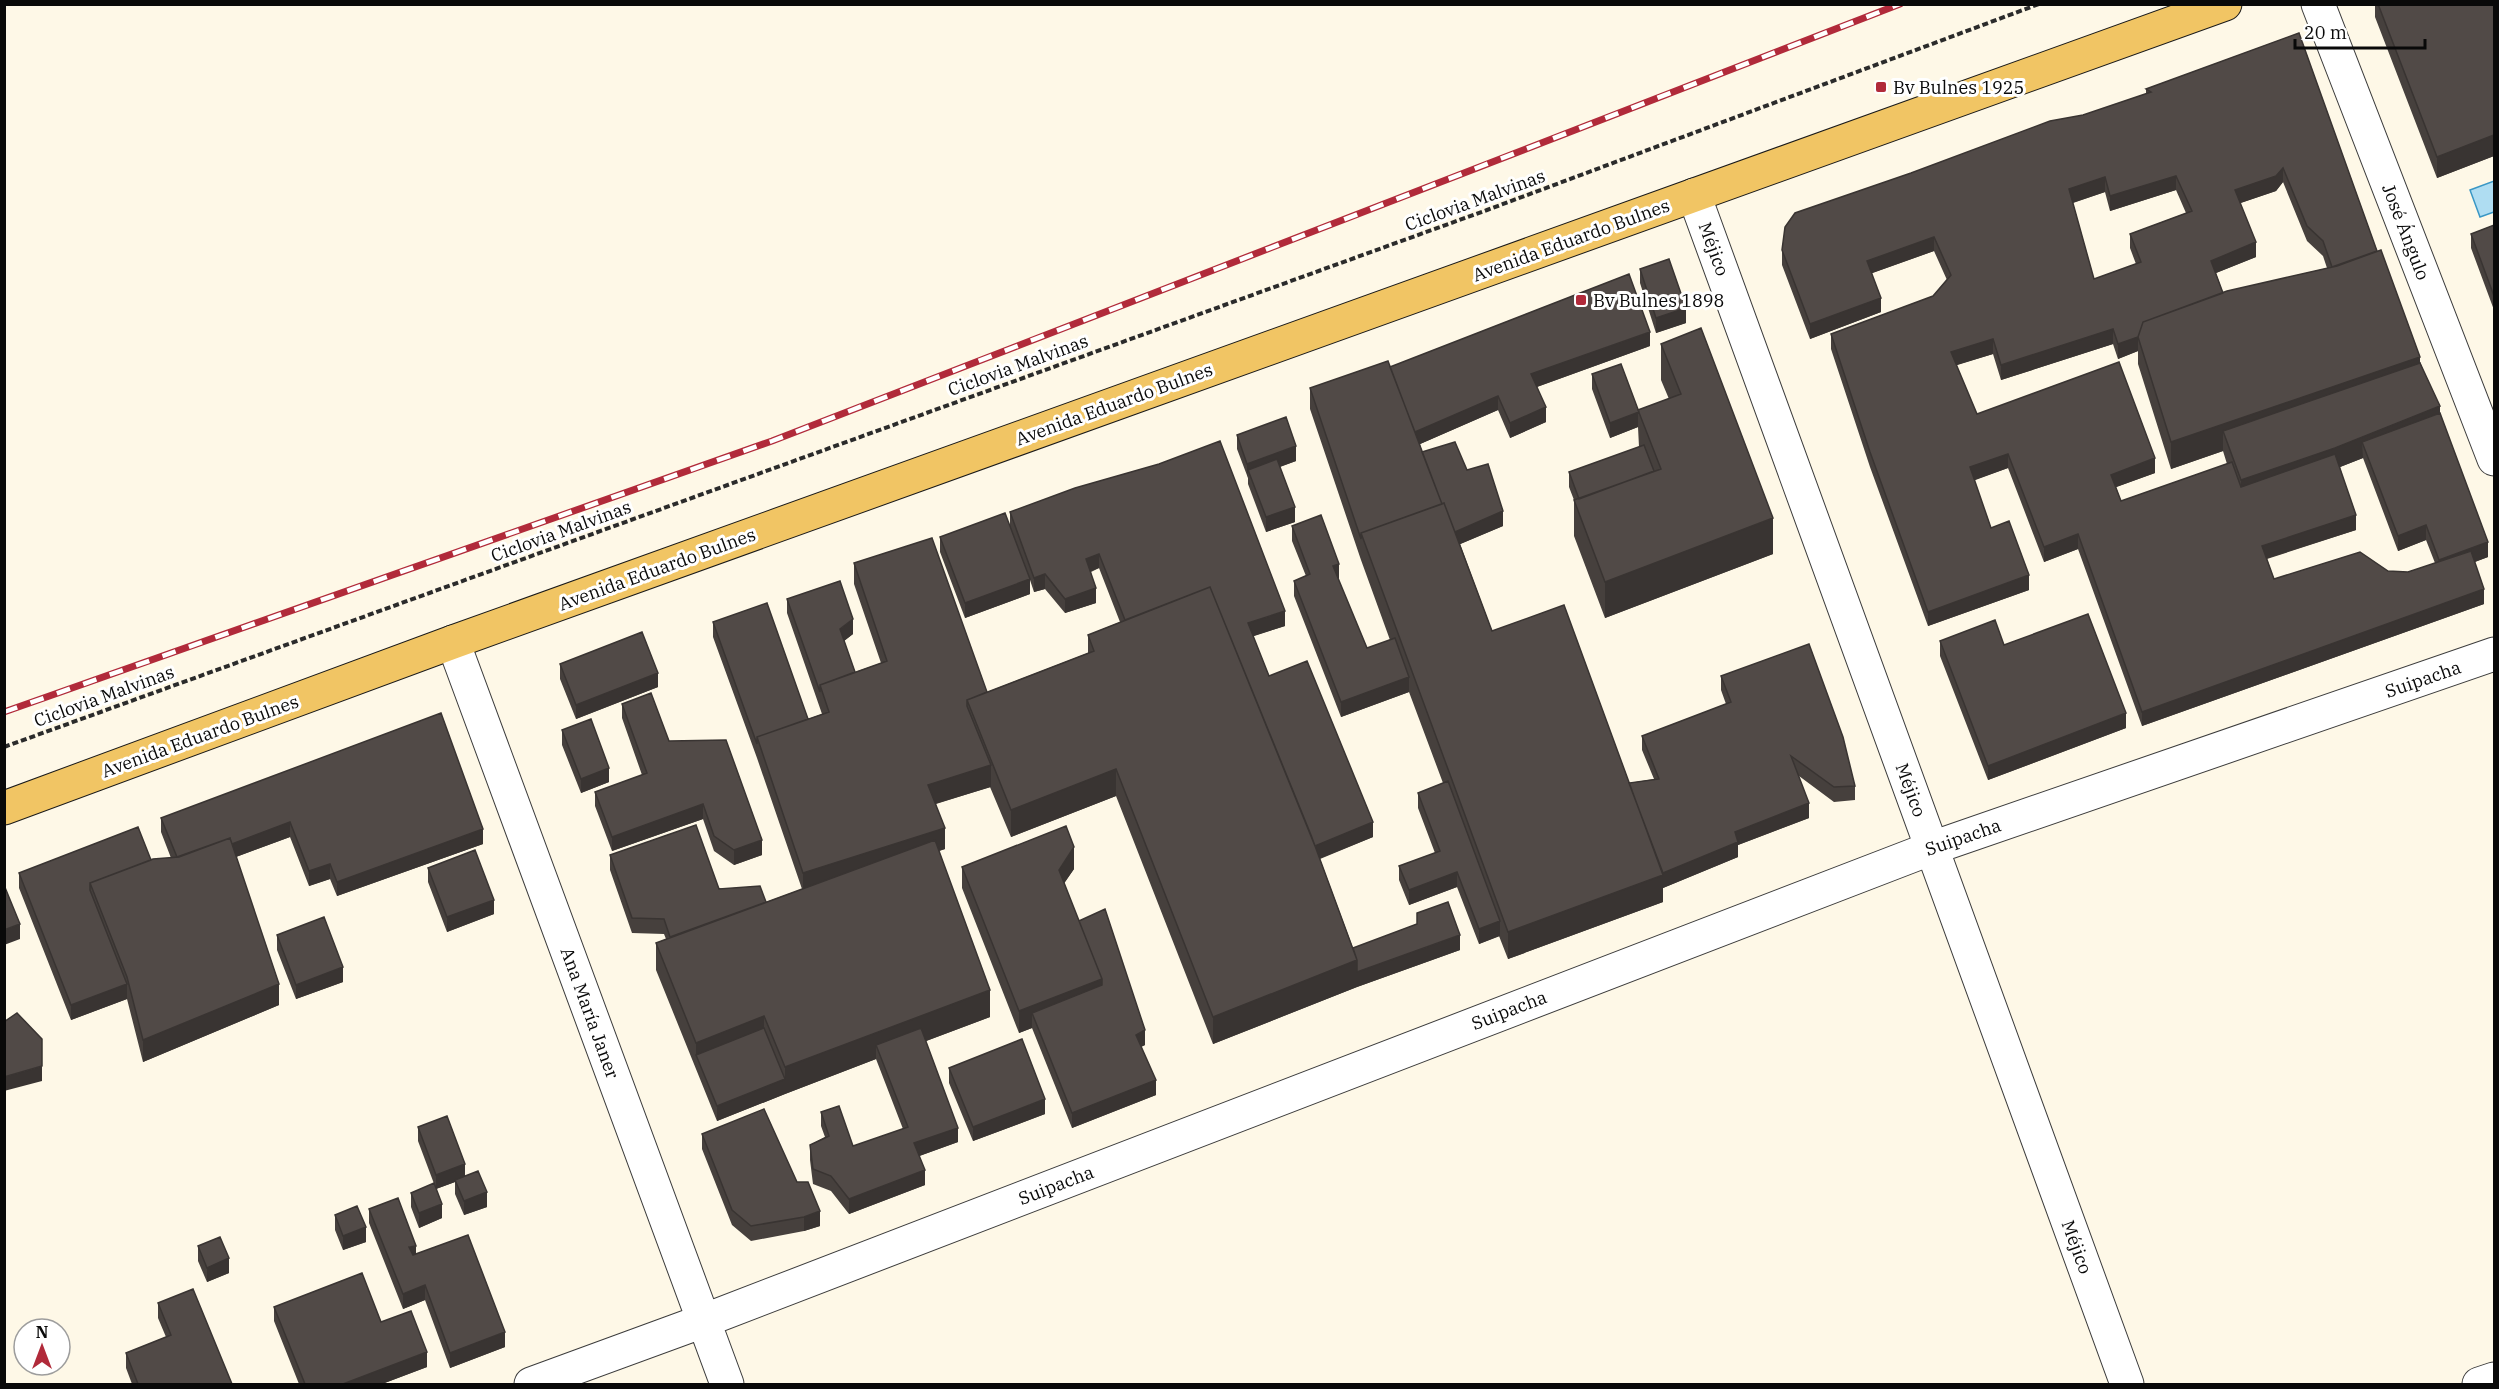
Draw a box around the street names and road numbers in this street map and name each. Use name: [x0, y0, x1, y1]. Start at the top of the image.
street label: Ciclovia Malvinas: [1402, 164, 1548, 236]
street label: José Ángulo: [2377, 181, 2435, 283]
street label: Avenida Eduardo Bulnes: [1469, 194, 1673, 286]
street label: Méjico: [1694, 219, 1734, 279]
street label: Ciclovia Malvinas: [945, 329, 1091, 401]
street label: Avenida Eduardo Bulnes: [1012, 358, 1216, 450]
street label: Ciclovia Malvinas: [488, 495, 634, 567]
street label: Avenida Eduardo Bulnes: [555, 523, 759, 615]
street label: Suipacha: [2382, 655, 2464, 703]
street label: Ciclovia Malvinas: [31, 660, 177, 732]
street label: Avenida Eduardo Bulnes: [98, 690, 302, 782]
street label: Méjico: [1891, 760, 1931, 820]
street label: Suipacha: [1922, 813, 2004, 861]
street label: Ana María Janer: [556, 944, 624, 1082]
street label: Suipacha: [1468, 985, 1550, 1035]
street label: Suipacha: [1015, 1160, 1097, 1210]
street label: Méjico: [2057, 1217, 2097, 1277]

